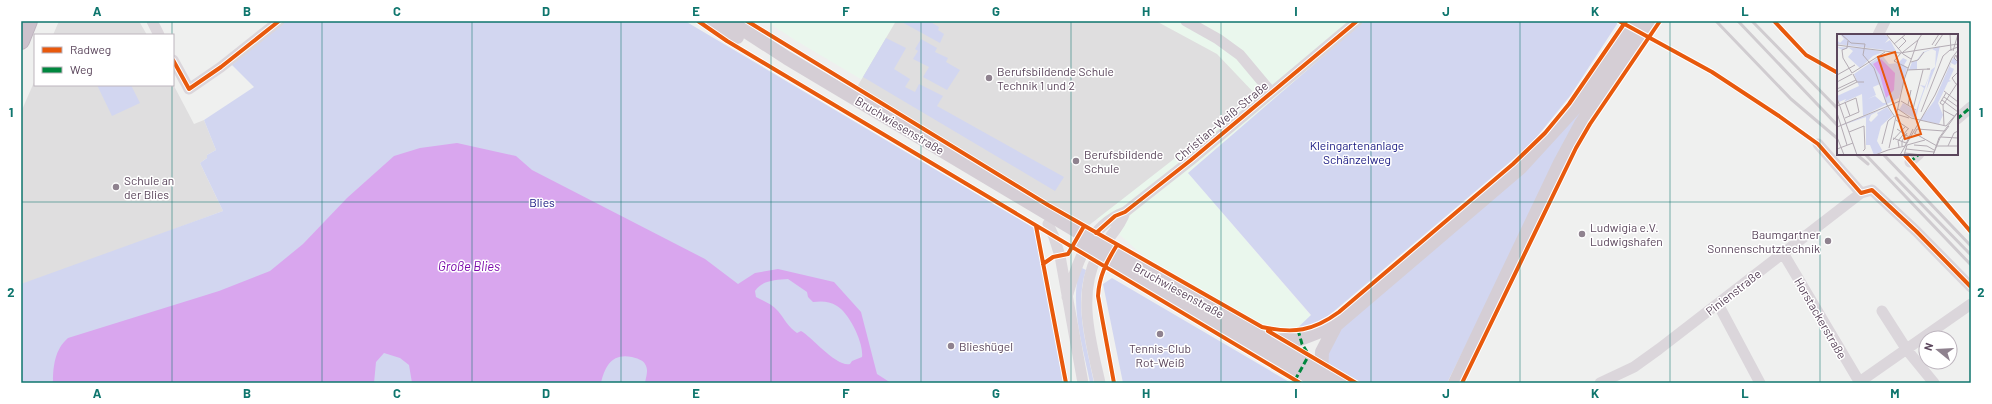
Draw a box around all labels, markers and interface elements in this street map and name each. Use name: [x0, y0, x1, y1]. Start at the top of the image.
text: A: [93, 3, 102, 19]
text: B: [243, 3, 251, 19]
text: C: [393, 3, 401, 19]
text: D: [542, 3, 550, 19]
text: E: [692, 3, 700, 19]
text: F: [842, 3, 850, 19]
text: G: [992, 3, 1000, 19]
text: H: [1142, 3, 1150, 19]
text: I: [1294, 3, 1298, 19]
text: J: [1442, 3, 1450, 19]
text: K: [1591, 3, 1599, 19]
text: L: [1741, 3, 1749, 19]
text: M: [1890, 3, 1900, 19]
legend: [34, 34, 174, 86]
inset map: [1837, 34, 1958, 155]
text: Radweg: [70, 42, 111, 56]
text: Weg: [70, 62, 93, 76]
place label: Berufsbildende Schule Technik 1 und 2: [997, 64, 1114, 92]
marker: Berufsbildende Schule Technik 1 und 2: [984, 73, 994, 83]
street label: Christian-Weiß-Straße: [1172, 78, 1270, 164]
street label: Bruchwiesenstraße: [853, 93, 947, 157]
text: 1: [9, 104, 13, 120]
text: 1: [1979, 104, 1983, 120]
park label: Kleingartenanlage Schänzelweg: [1310, 138, 1404, 166]
place label: Berufsbildende Schule: [1084, 147, 1163, 175]
marker: Berufsbildende Schule: [1071, 156, 1081, 166]
place label: Schule an der Blies: [124, 173, 174, 201]
marker: Schule an der Blies: [111, 182, 121, 192]
park label: Blies: [529, 195, 555, 209]
place label: Ludwigia e.V. Ludwigshafen: [1590, 220, 1663, 248]
place label: Baumgartner Sonnenschutztechnik: [1707, 227, 1821, 255]
marker: Ludwigia e.V. Ludwigshafen: [1577, 229, 1587, 239]
marker: Baumgartner Sonnenschutztechnik: [1823, 236, 1833, 246]
water label: Große Blies: [438, 258, 500, 274]
street label: Bruchwiesenstraße: [1131, 259, 1227, 321]
street label: Pinienstraße: [1703, 266, 1763, 318]
street label: Horstackerstraße: [1792, 275, 1850, 361]
text: 2: [7, 284, 15, 300]
text: 2: [1977, 284, 1985, 300]
marker: Tennis-Club Rot-Weiß: [1155, 329, 1165, 339]
north arrow: [1918, 330, 1958, 370]
place label: Blieshügel: [959, 339, 1013, 353]
marker: Blieshügel: [946, 341, 956, 351]
place label: Tennis-Club Rot-Weiß: [1129, 341, 1191, 369]
text: N: [1921, 341, 1935, 352]
text: A: [93, 385, 102, 401]
text: B: [243, 385, 251, 401]
text: C: [393, 385, 401, 401]
text: D: [542, 385, 550, 401]
text: E: [692, 385, 700, 401]
text: F: [842, 385, 850, 401]
text: G: [992, 385, 1000, 401]
text: H: [1142, 385, 1150, 401]
text: I: [1294, 385, 1298, 401]
text: J: [1442, 385, 1450, 401]
text: K: [1591, 385, 1599, 401]
text: L: [1741, 385, 1749, 401]
text: M: [1890, 385, 1900, 401]

